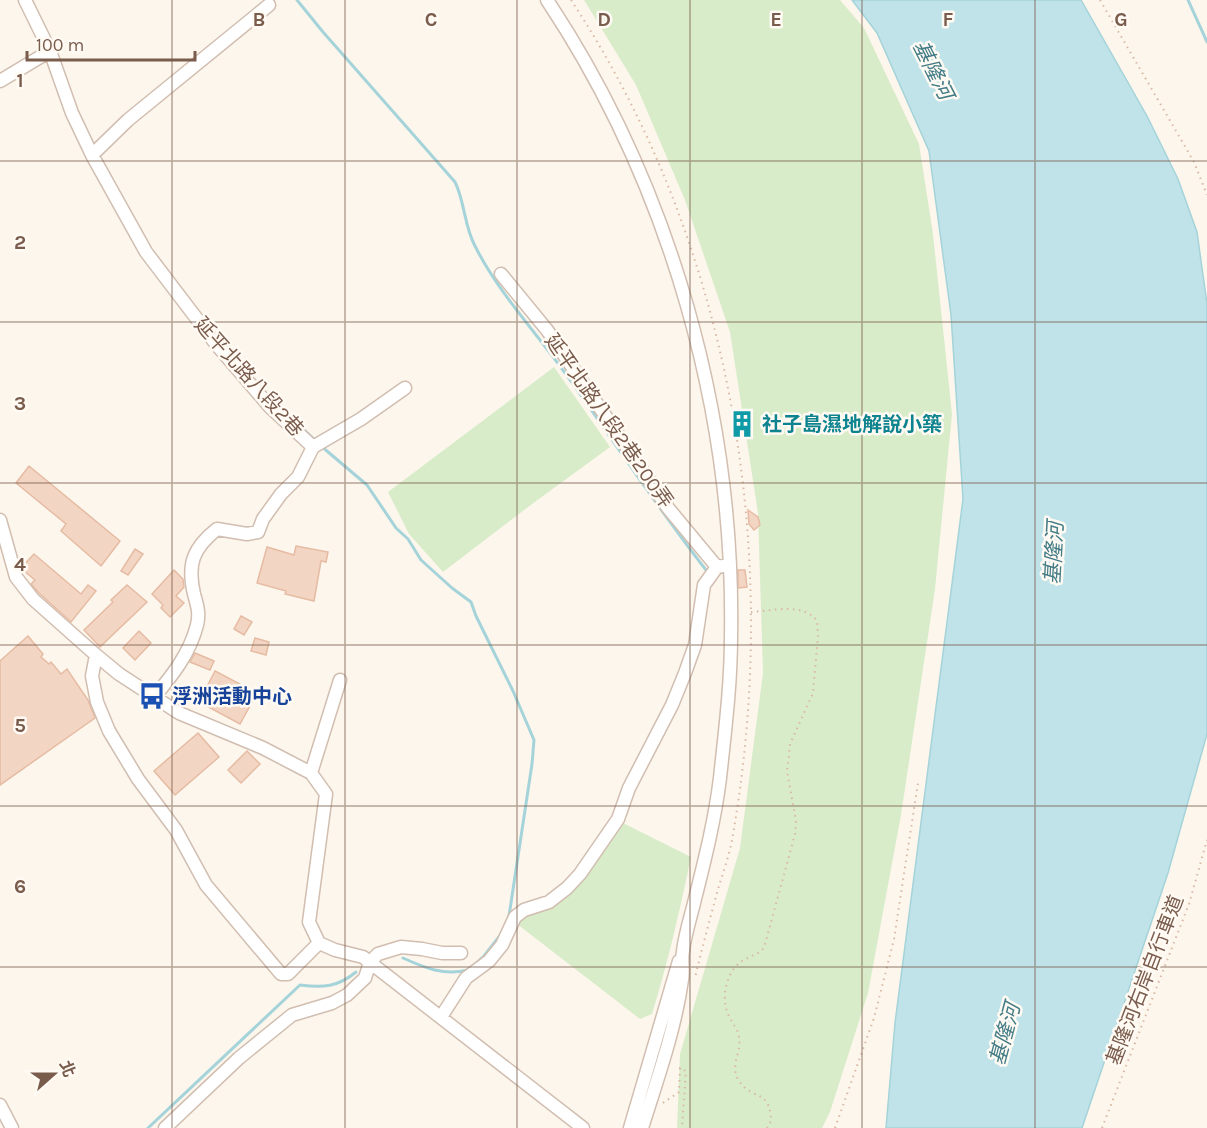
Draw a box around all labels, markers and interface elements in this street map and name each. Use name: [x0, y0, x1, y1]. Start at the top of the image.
text: B: [253, 8, 265, 31]
text: C: [425, 8, 437, 31]
text: D: [597, 8, 611, 31]
text: E: [770, 8, 782, 31]
text: F: [943, 8, 954, 31]
text: G: [1114, 8, 1128, 31]
scale bar: [27, 24, 195, 62]
text: 100 m: [36, 34, 84, 56]
water label: 基隆河: [908, 36, 960, 107]
text: 1: [16, 69, 24, 92]
text: 2: [14, 231, 26, 254]
street label: 延平北路八段2巷: [190, 313, 308, 441]
street label: 延平北路八段2巷200弄: [540, 330, 678, 512]
text: 3: [14, 392, 26, 415]
building icon: 社子島濕地解說小築: [727, 409, 757, 439]
place label: 社子島濕地解說小築: [762, 413, 942, 436]
water label: 基隆河: [1040, 517, 1068, 585]
text: 4: [14, 553, 26, 576]
bus stop icon: 浮洲活動中心: [137, 681, 167, 711]
place label: 浮洲活動中心: [172, 685, 292, 708]
text: 5: [14, 714, 26, 737]
text: 6: [14, 875, 26, 898]
street label: 基隆河右岸自行車道: [1102, 892, 1188, 1068]
water label: 基隆河: [985, 997, 1026, 1068]
north arrow: [24, 1044, 84, 1104]
text: 北: [56, 1058, 79, 1080]

